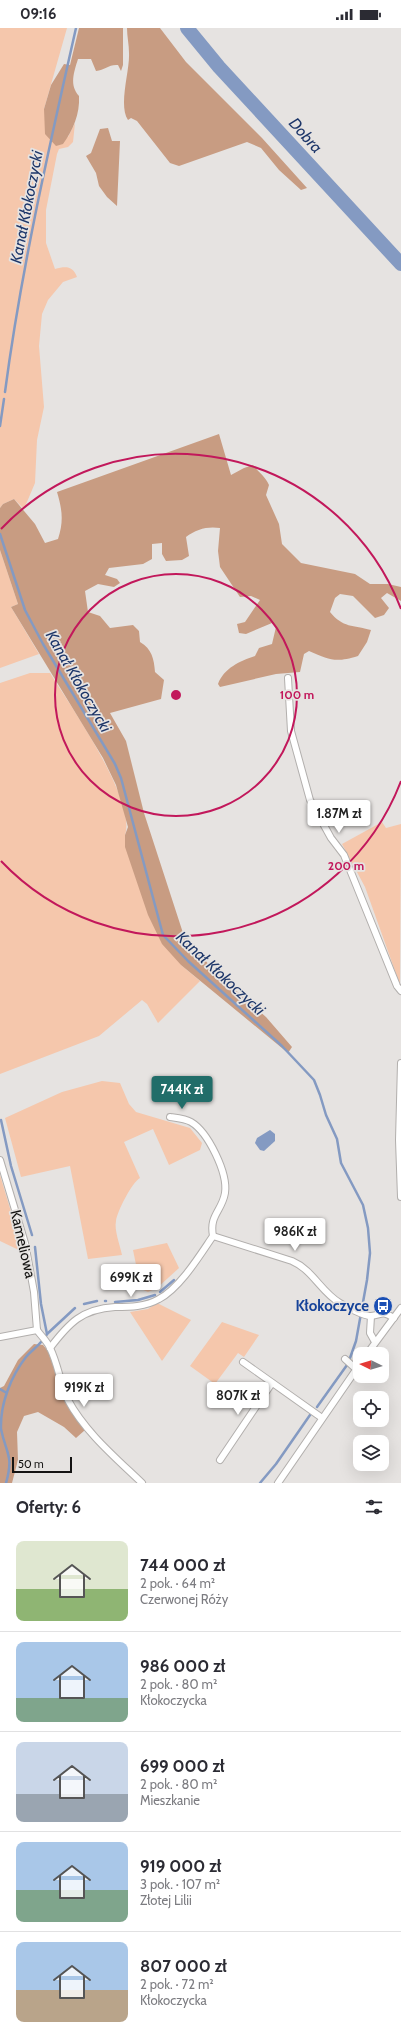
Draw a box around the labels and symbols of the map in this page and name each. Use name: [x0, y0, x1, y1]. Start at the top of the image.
water label: Dobra: [285, 114, 326, 157]
water label: Kanał Kłokoczycki: [6, 149, 47, 265]
water label: Kanał Kłokoczycki: [42, 627, 116, 736]
text: 100 m: [280, 687, 314, 702]
centre of rings: [169, 688, 183, 702]
pin: 1.87M zł: [298, 800, 380, 834]
text: 200 m: [328, 858, 364, 873]
water label: Kanał Kłokoczycki: [172, 927, 269, 1020]
pin: 744K zł: [145, 1076, 219, 1110]
street label: Kameliowa: [6, 1208, 40, 1281]
pin: 986K zł: [258, 1218, 332, 1252]
pin: 699K zł: [94, 1264, 168, 1298]
bus stop icon: Kłokoczyce: [372, 1295, 394, 1317]
place label: Kłokoczyce: [295, 1297, 369, 1315]
north arrow: [353, 1347, 389, 1383]
pin: 919K zł: [47, 1374, 121, 1408]
pin: 807K zł: [201, 1382, 275, 1416]
scale bar: [12, 1455, 72, 1474]

